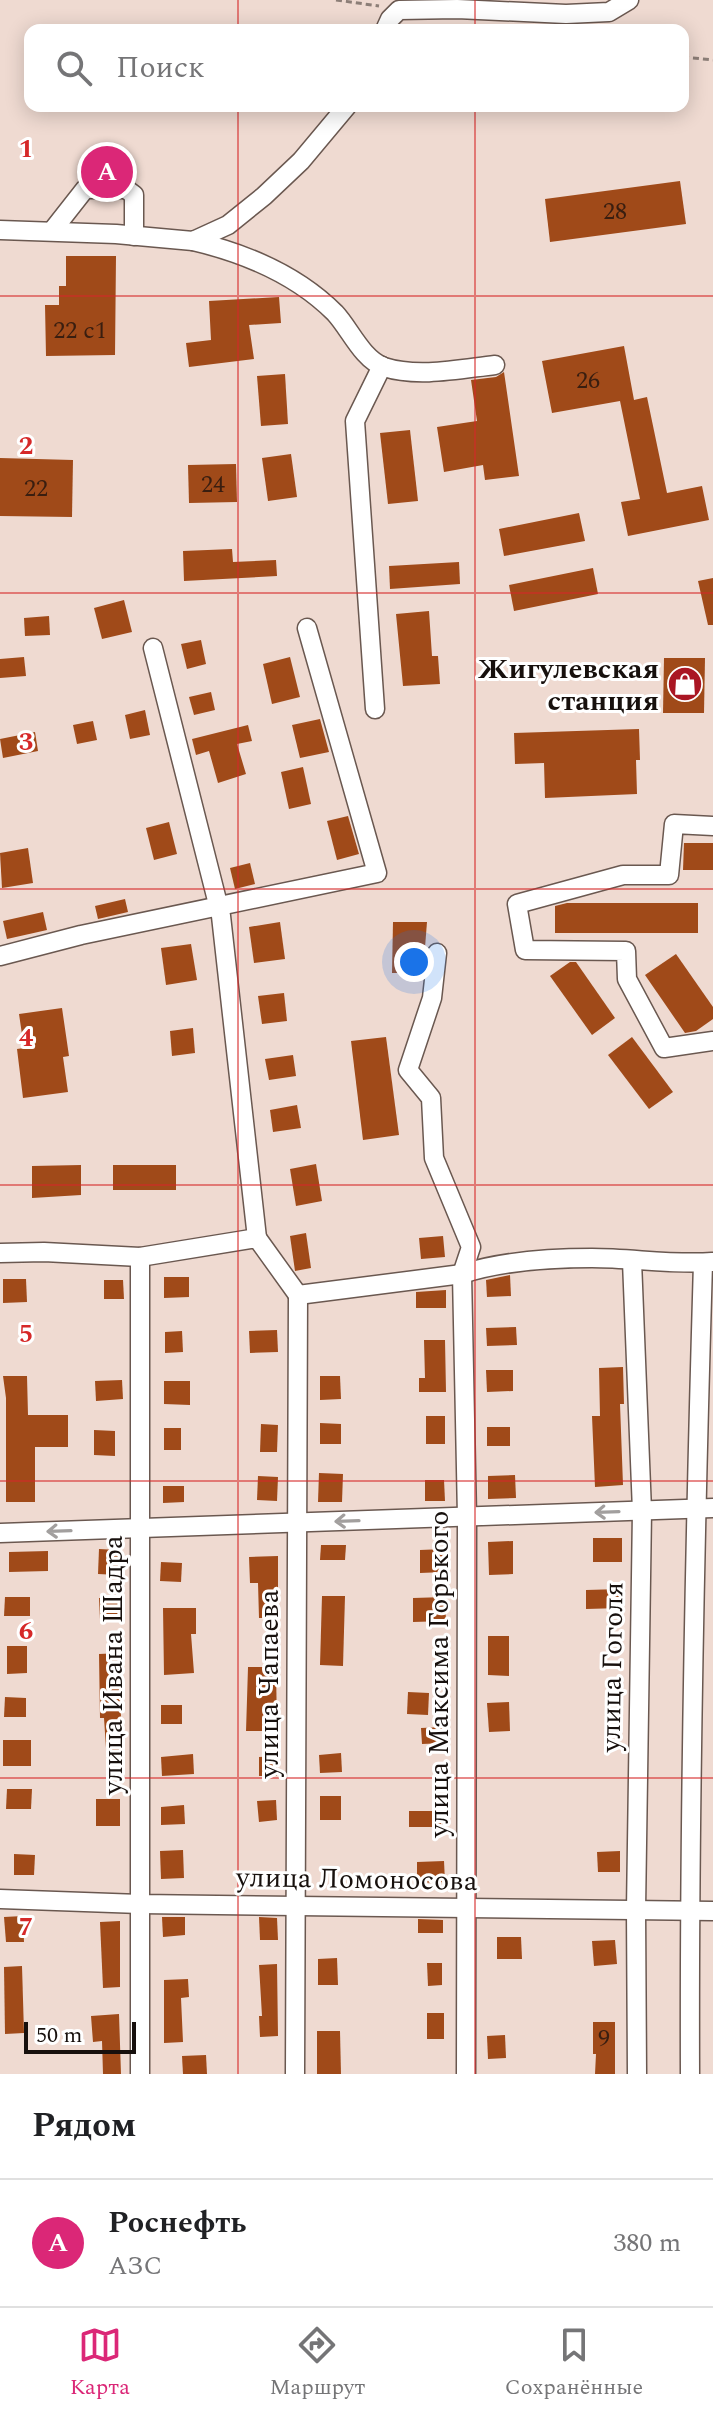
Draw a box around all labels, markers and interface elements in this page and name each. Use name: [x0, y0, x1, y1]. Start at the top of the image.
search box: [24, 24, 689, 112]
text: Поиск: [116, 45, 205, 91]
icon: search: [52, 46, 96, 90]
text: 1: [19, 129, 33, 169]
pin: A: [81, 142, 133, 202]
house number: 28: [603, 194, 627, 230]
house number: 22 с1: [53, 313, 107, 349]
house number: 26: [576, 363, 600, 399]
text: 2: [19, 426, 33, 466]
house number: 24: [201, 467, 225, 503]
house number: 22: [24, 471, 48, 507]
place label: Жигулевская станция: [478, 648, 659, 723]
shop icon: Жигулевская станция: [666, 665, 704, 703]
text: 3: [19, 722, 33, 762]
your location: [394, 942, 434, 982]
text: 4: [19, 1018, 34, 1058]
text: 5: [19, 1314, 33, 1354]
one-way arrow: [594, 1504, 621, 1519]
street label: улица Максима Горького: [418, 1511, 461, 1838]
one-way arrow: [334, 1513, 361, 1528]
one-way arrow: [46, 1523, 73, 1538]
street label: улица Ивана Шадра: [92, 1535, 135, 1796]
street label: улица Гоголя: [589, 1581, 635, 1754]
street label: улица Чапаева: [248, 1589, 291, 1779]
text: 6: [19, 1611, 33, 1651]
street label: улица Ломоносова: [235, 1856, 478, 1903]
text: 7: [19, 1907, 33, 1947]
scale bar: [24, 2018, 136, 2054]
text: 50 m: [36, 2019, 82, 2052]
house number: 9: [598, 2021, 610, 2057]
text: Рядом: [32, 2100, 136, 2152]
text: Роснефть: [108, 2200, 246, 2246]
text: A: [48, 2223, 68, 2263]
text: 380 m: [613, 2223, 681, 2263]
text: АЗС: [108, 2246, 162, 2286]
tab: Карта: [70, 2323, 130, 2404]
tab: Маршрут: [269, 2323, 365, 2404]
tab: Сохранённые: [505, 2323, 643, 2404]

